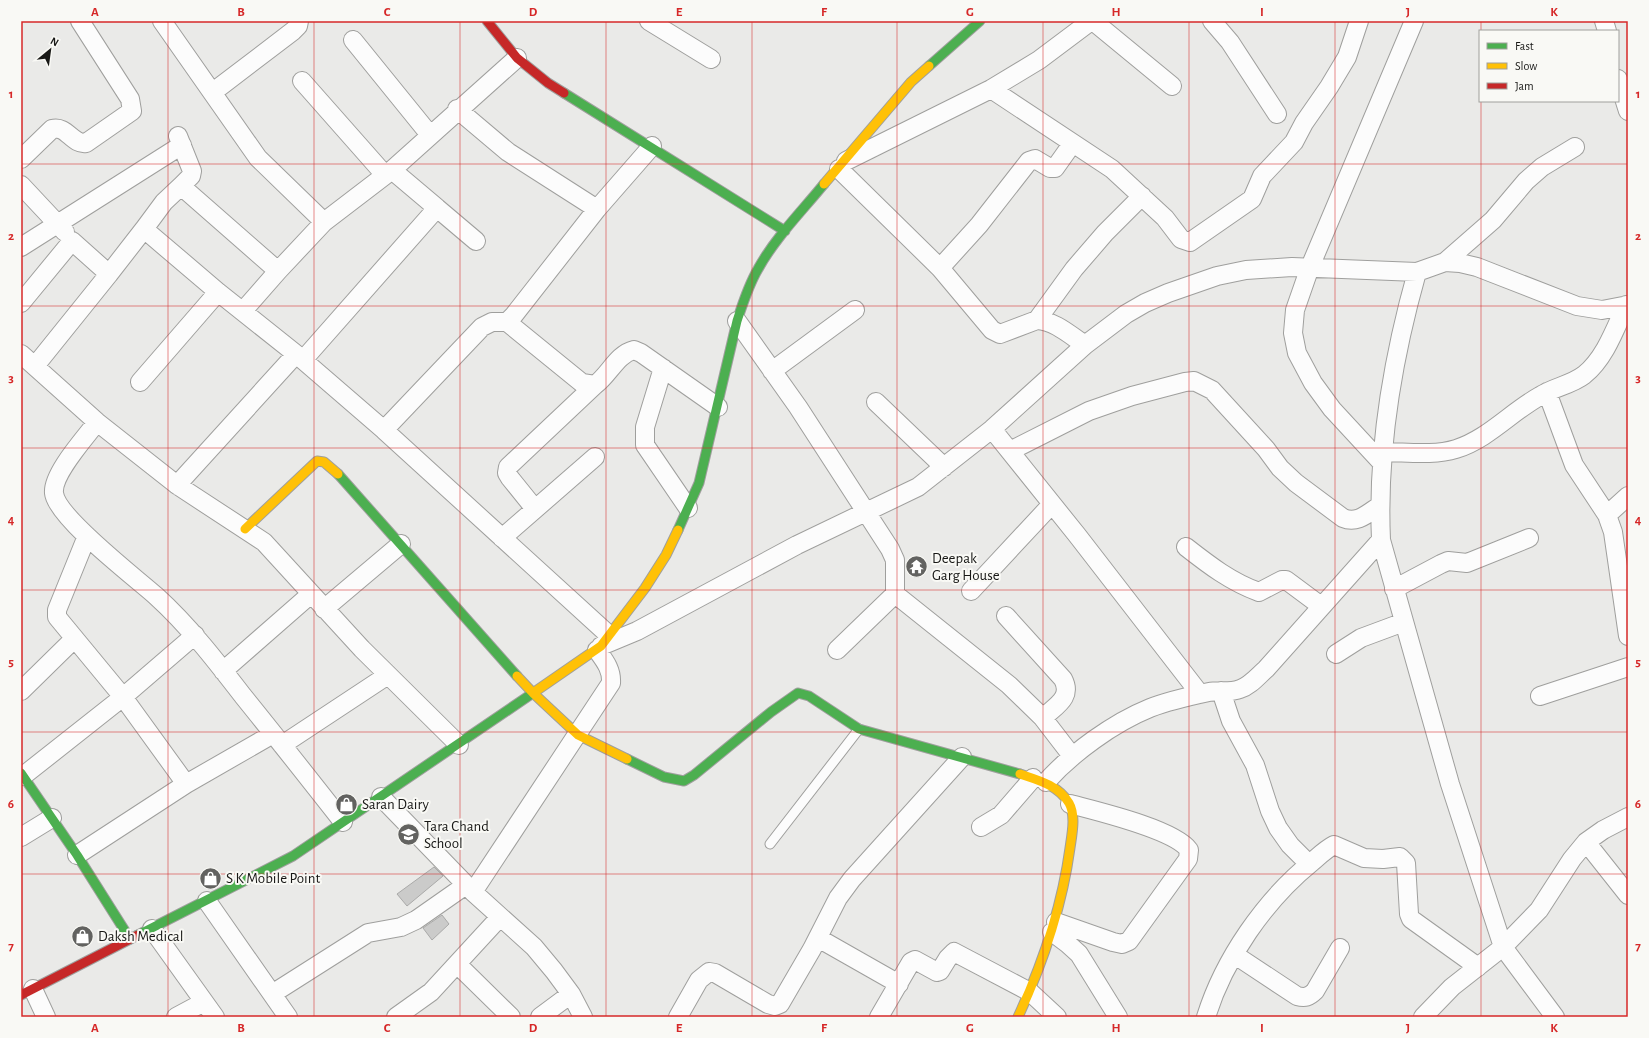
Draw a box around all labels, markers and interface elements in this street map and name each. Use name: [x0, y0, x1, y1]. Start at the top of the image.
text: A: [91, 6, 99, 19]
text: B: [237, 6, 245, 19]
text: C: [384, 6, 391, 19]
text: D: [529, 6, 538, 19]
text: E: [676, 6, 683, 19]
text: F: [821, 6, 828, 19]
text: G: [966, 6, 974, 19]
text: H: [1111, 6, 1121, 19]
text: I: [1260, 6, 1264, 19]
text: J: [1406, 6, 1410, 19]
text: K: [1550, 6, 1558, 19]
north arrow: [30, 30, 70, 70]
legend: [1479, 30, 1619, 102]
text: N: [49, 35, 61, 48]
text: Fast: [1515, 40, 1534, 52]
text: Slow: [1515, 60, 1537, 72]
text: Jam: [1515, 80, 1534, 92]
text: 1: [9, 88, 13, 101]
text: 1: [1636, 88, 1640, 101]
text: 2: [8, 230, 14, 243]
text: 2: [1635, 230, 1641, 243]
text: 3: [8, 372, 14, 385]
text: 3: [1635, 372, 1641, 385]
text: 4: [8, 514, 15, 527]
text: 4: [1635, 514, 1642, 527]
place label: Deepak Garg House: [932, 551, 1000, 583]
temple icon: Deepak Garg House: [904, 554, 930, 580]
text: 5: [8, 656, 14, 669]
text: 5: [1635, 656, 1641, 669]
shop icon: Saran Dairy: [333, 791, 359, 817]
place label: Saran Dairy: [362, 797, 430, 812]
text: 6: [8, 798, 14, 811]
text: 6: [1635, 798, 1641, 811]
place label: Tara Chand School: [424, 819, 489, 851]
school or university icon: Tara Chand School: [396, 822, 422, 848]
shop icon: S K Mobile Point: [197, 865, 223, 891]
place label: S K Mobile Point: [226, 871, 320, 886]
shop icon: Daksh Medical: [70, 923, 96, 949]
place label: Daksh Medical: [98, 929, 183, 944]
text: 7: [8, 940, 14, 953]
text: 7: [1635, 940, 1641, 953]
text: A: [91, 1022, 99, 1035]
text: B: [237, 1022, 245, 1035]
text: C: [384, 1022, 391, 1035]
text: D: [529, 1022, 538, 1035]
text: E: [676, 1022, 683, 1035]
text: F: [821, 1022, 828, 1035]
text: G: [966, 1022, 974, 1035]
text: H: [1111, 1022, 1121, 1035]
text: I: [1260, 1022, 1264, 1035]
text: J: [1406, 1022, 1410, 1035]
text: K: [1550, 1022, 1558, 1035]

